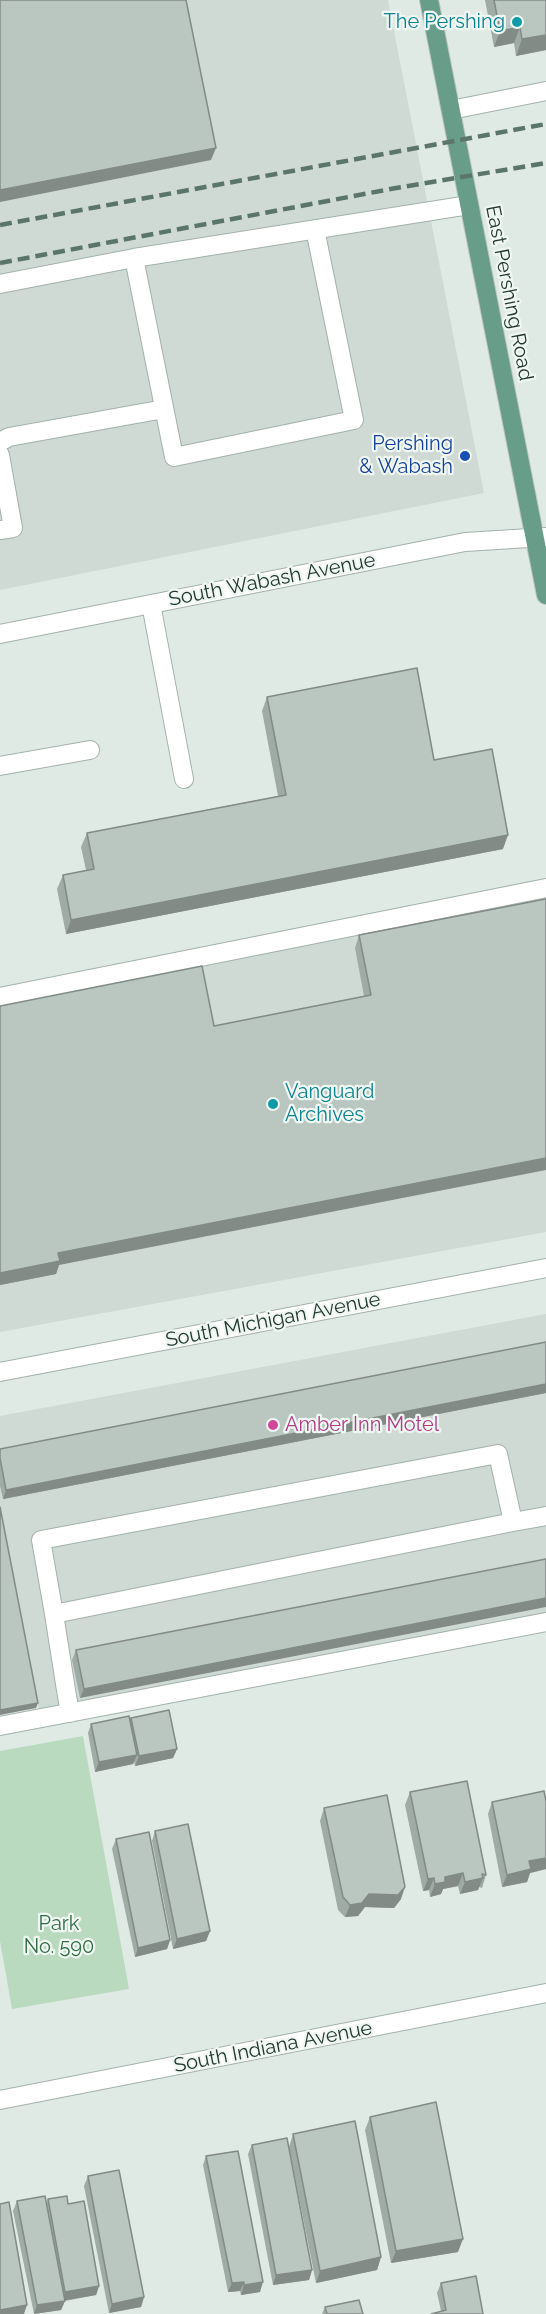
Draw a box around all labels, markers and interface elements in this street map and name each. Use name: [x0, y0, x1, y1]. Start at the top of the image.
place label: The Pershing: [384, 10, 505, 34]
marker: The Pershing: [510, 15, 524, 29]
street label: East Pershing Road: [480, 203, 538, 383]
place label: Pershing & Wabash: [359, 432, 453, 479]
marker: Pershing & Wabash: [458, 449, 472, 463]
street label: South Wabash Avenue: [167, 548, 377, 612]
place label: Vanguard Archives: [285, 1080, 374, 1127]
marker: Vanguard Archives: [266, 1097, 280, 1111]
street label: South Michigan Avenue: [163, 1287, 383, 1353]
place label: Amber Inn Motel: [285, 1413, 439, 1437]
marker: Amber Inn Motel: [266, 1418, 280, 1432]
park label: Park No. 590: [24, 1912, 94, 1959]
street label: South Indiana Avenue: [172, 2016, 374, 2078]

